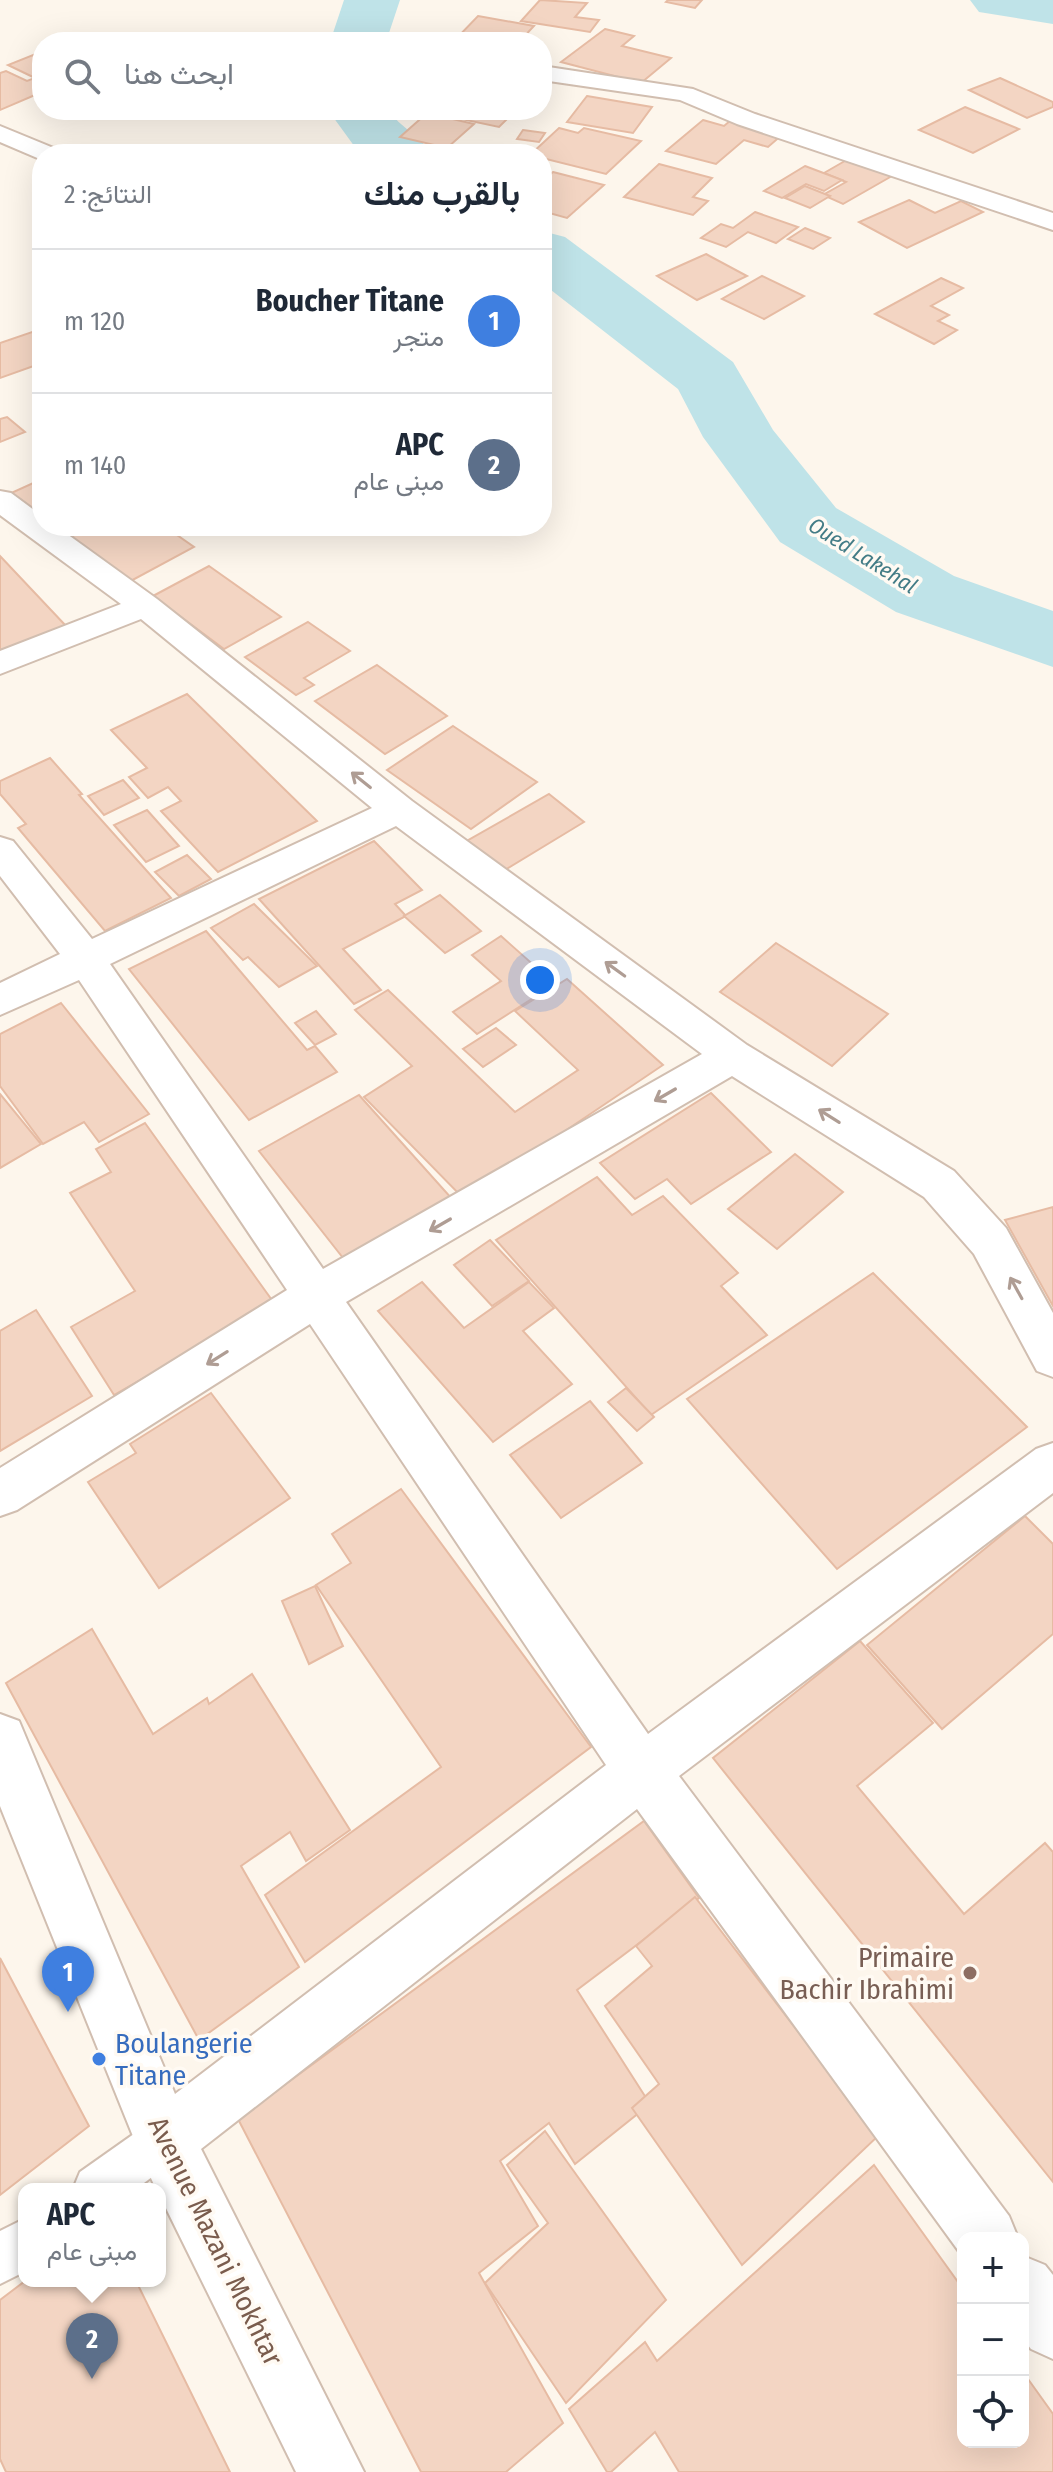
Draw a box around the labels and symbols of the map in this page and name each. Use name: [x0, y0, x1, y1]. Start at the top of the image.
water label: Oued Lakehal: [804, 511, 922, 600]
one-way arrow: [351, 771, 372, 788]
your location: [520, 960, 560, 1000]
one-way arrow: [604, 960, 626, 977]
one-way arrow: [654, 1087, 677, 1103]
one-way arrow: [818, 1107, 841, 1123]
one-way arrow: [429, 1217, 452, 1233]
one-way arrow: [1007, 1277, 1023, 1301]
one-way arrow: [206, 1351, 229, 1367]
place label: Primaire Bachir Ibrahimi: [780, 1941, 954, 2006]
pin: 1: [42, 1946, 94, 2012]
marker: Primaire Bachir Ibrahimi: [961, 1964, 979, 1982]
place label: Boulangerie Titane: [115, 2027, 253, 2092]
marker: Boulangerie Titane: [90, 2050, 108, 2068]
street label: Avenue Mazani Mokhtar: [141, 2112, 290, 2371]
pin: 2: [66, 2313, 118, 2379]

